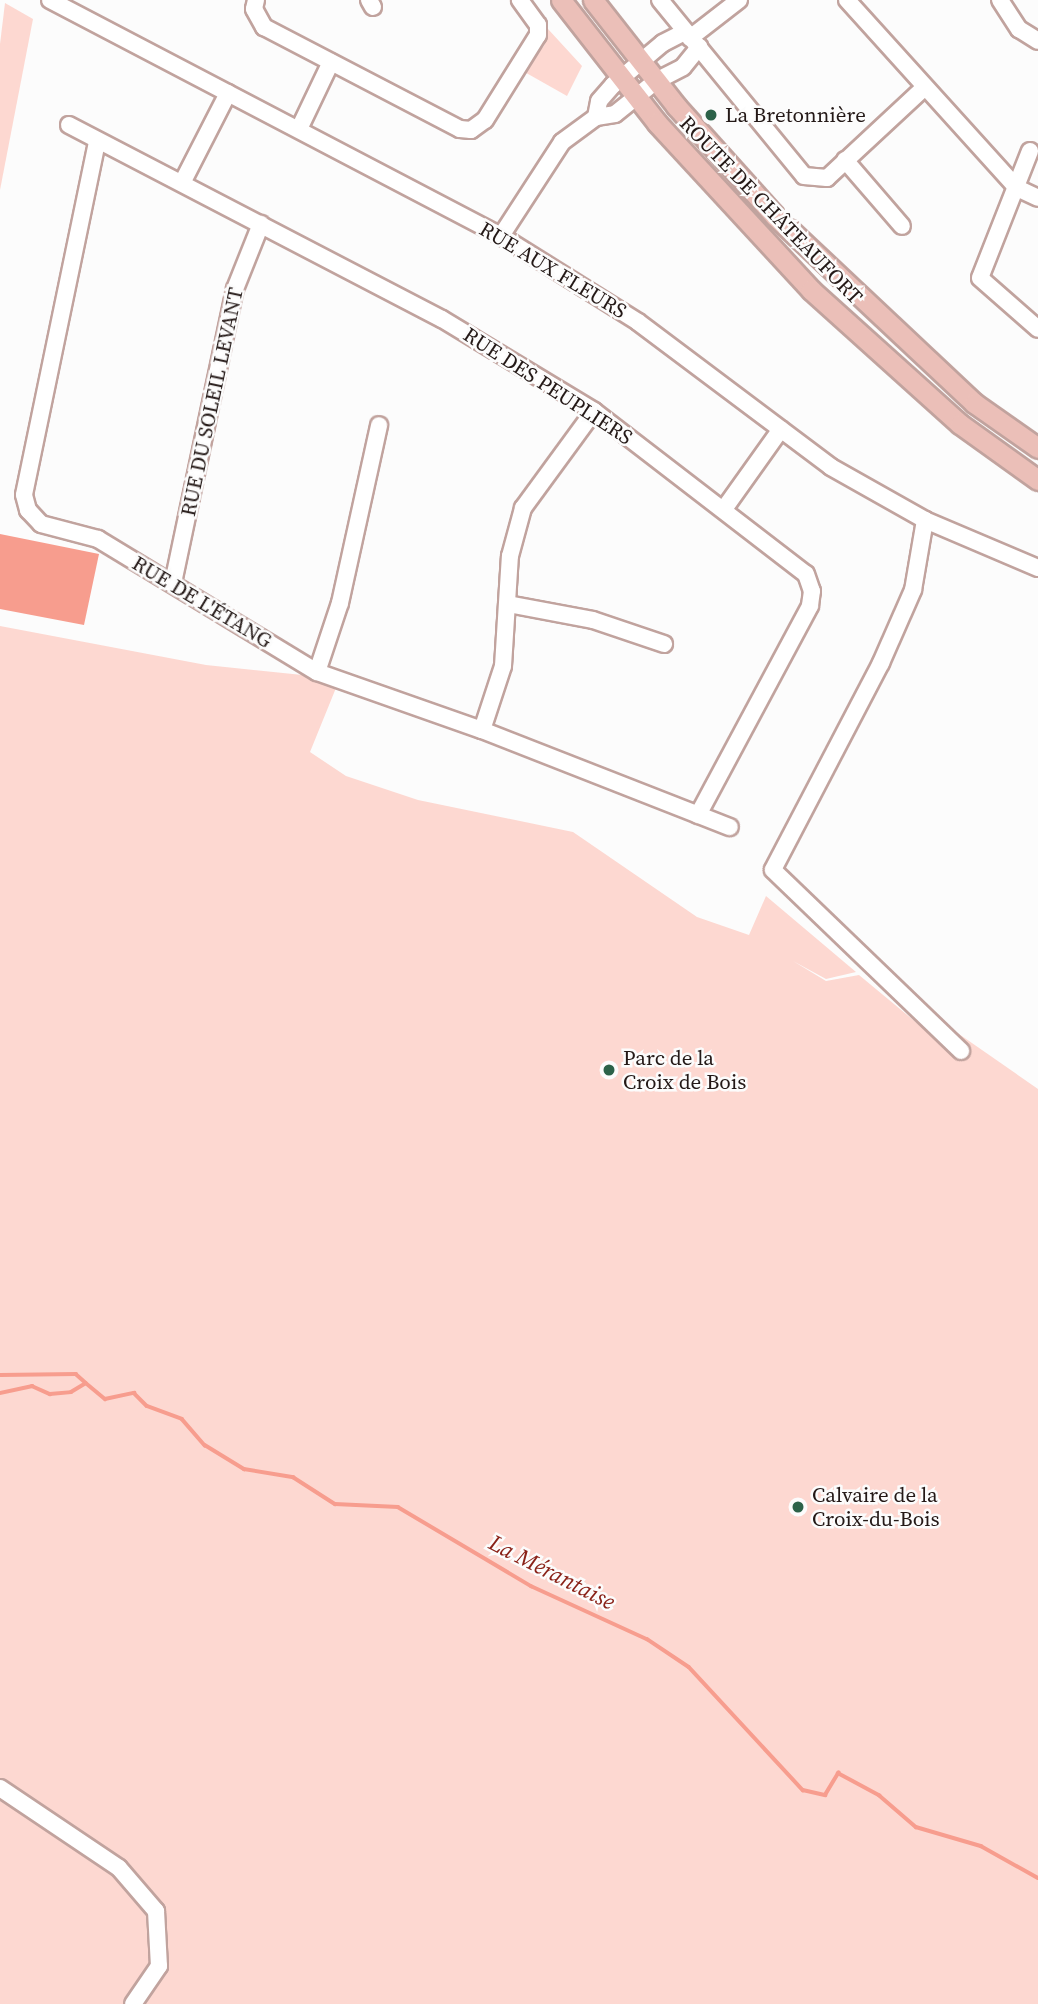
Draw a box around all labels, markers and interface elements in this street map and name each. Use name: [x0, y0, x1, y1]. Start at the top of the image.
place label: La Bretonnière: [725, 102, 866, 128]
marker: La Bretonnière: [703, 107, 719, 123]
street label: ROUTE DE CHÂTEAUFORT: [674, 111, 868, 309]
street label: RUE AUX FLEURS: [475, 216, 631, 324]
street label: RUE DU SOLEIL LEVANT: [175, 285, 249, 519]
street label: RUE DES PEUPLIERS: [459, 322, 637, 450]
street label: RUE DE L'ÉTANG: [128, 550, 276, 654]
place label: Parc de la Croix de Bois: [623, 1045, 746, 1095]
marker: Parc de la Croix de Bois: [601, 1062, 617, 1078]
place label: Calvaire de la Croix-du-Bois: [812, 1482, 940, 1532]
marker: Calvaire de la Croix-du-Bois: [790, 1499, 806, 1515]
water label: La Mérantaise: [484, 1528, 620, 1616]

